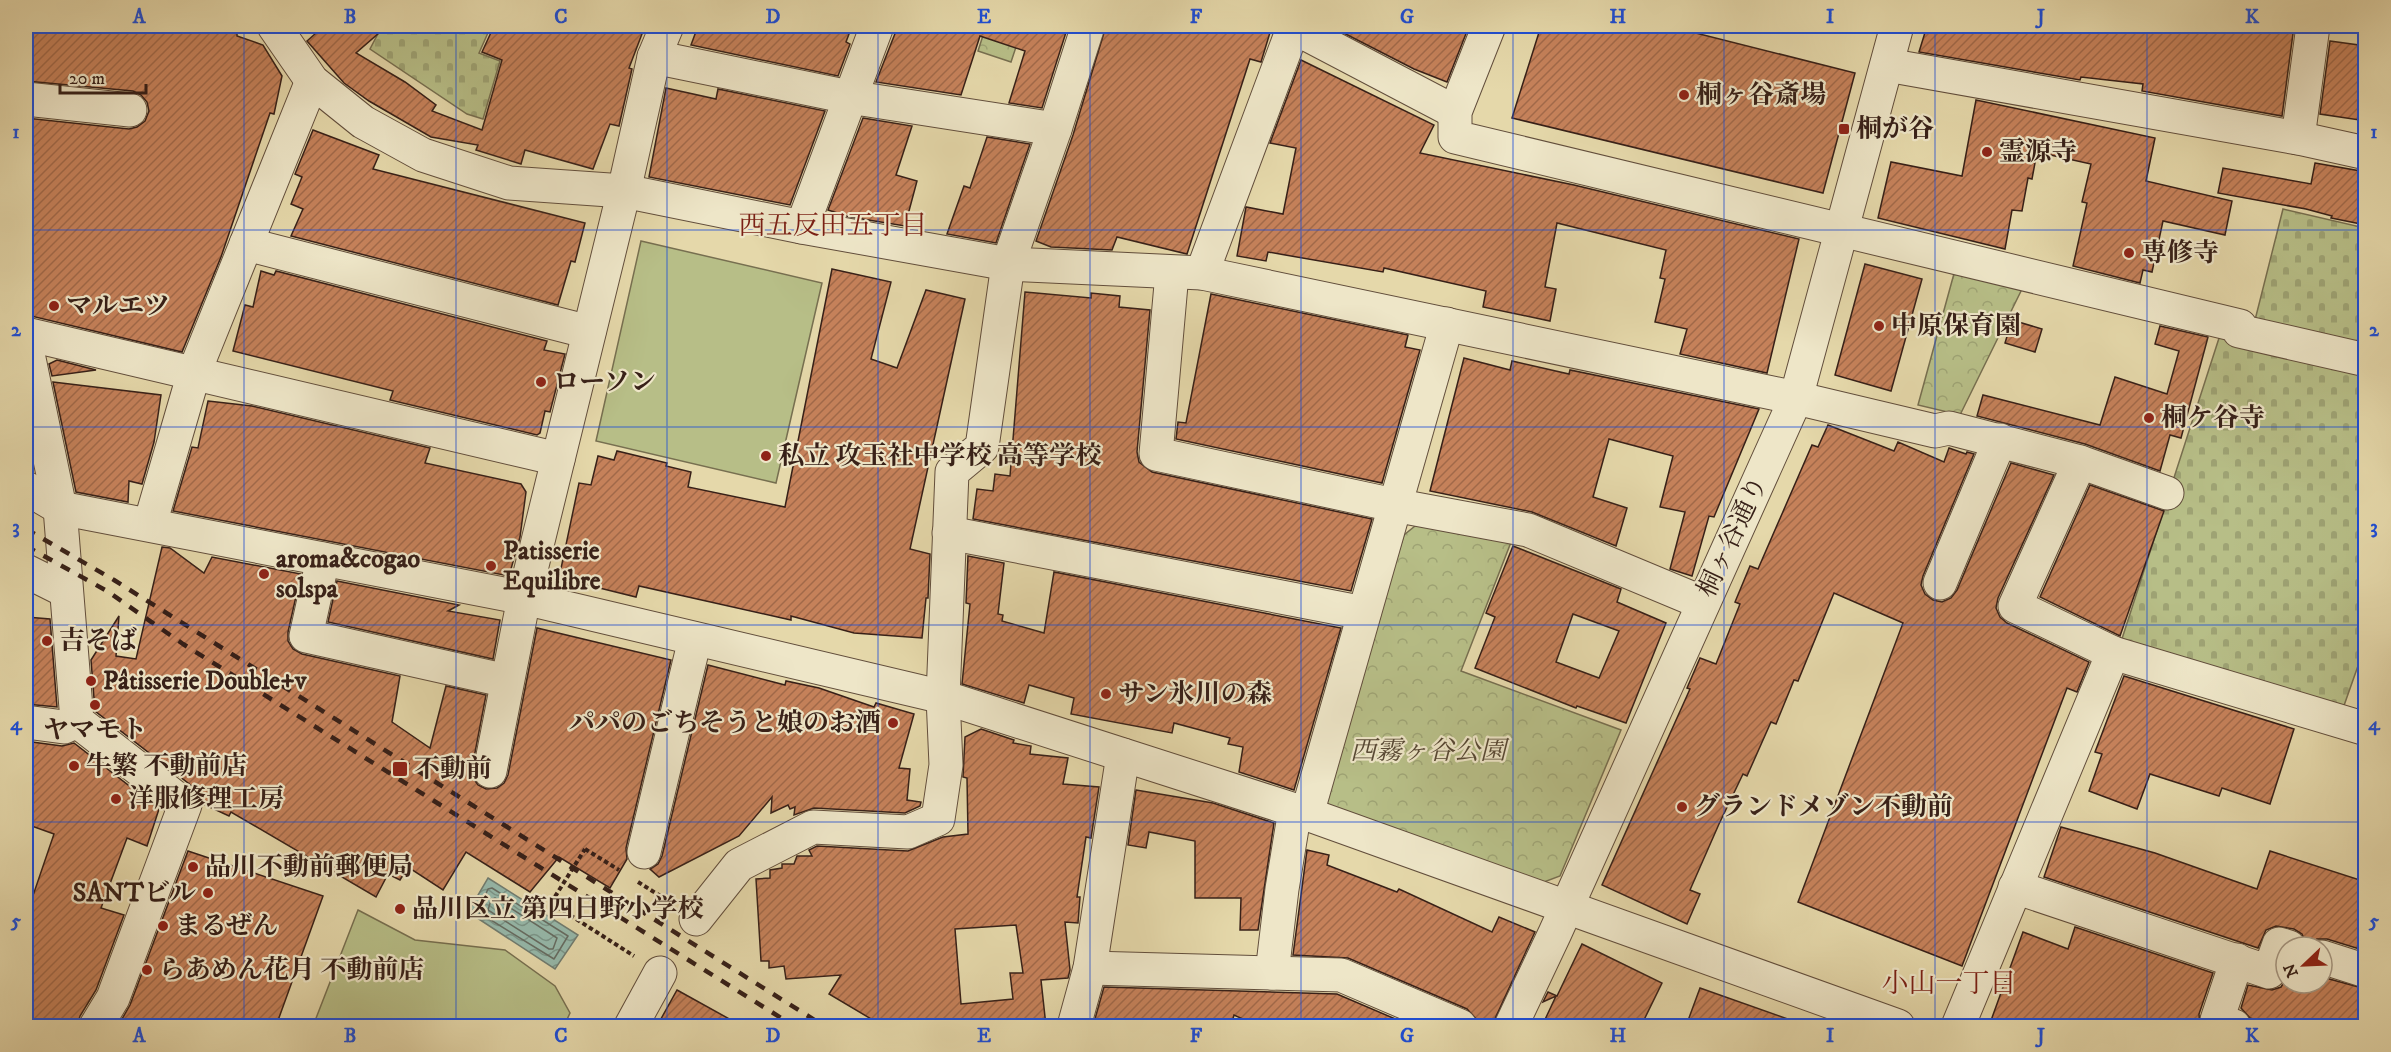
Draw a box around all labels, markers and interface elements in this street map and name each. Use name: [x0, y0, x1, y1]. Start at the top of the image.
text: A: [132, 5, 147, 30]
text: B: [344, 5, 356, 30]
text: C: [554, 5, 568, 30]
text: D: [766, 5, 781, 30]
text: E: [977, 5, 991, 30]
text: F: [1190, 5, 1203, 30]
text: G: [1400, 5, 1414, 30]
text: H: [1610, 5, 1627, 30]
text: I: [1826, 5, 1834, 30]
text: J: [2035, 5, 2045, 30]
text: K: [2245, 5, 2260, 30]
scale bar: [60, 57, 146, 95]
text: 20 m: [69, 68, 105, 90]
place label: 桐ヶ谷斎場: [1696, 79, 1826, 112]
marker: 桐ヶ谷斎場: [1677, 88, 1691, 102]
place label: 桐が谷: [1856, 113, 1934, 146]
text: 1: [12, 120, 20, 145]
text: 1: [2370, 120, 2378, 145]
marker: 桐が谷: [1837, 122, 1851, 136]
place label: 霊源寺: [1999, 136, 2077, 169]
marker: 霊源寺: [1980, 145, 1994, 159]
district label: 西五反田五丁目: [739, 209, 928, 243]
place label: 専修寺: [2141, 237, 2219, 270]
marker: 専修寺: [2122, 246, 2136, 260]
place label: マルエツ: [66, 290, 170, 323]
marker: マルエツ: [47, 299, 61, 313]
place label: 中原保育園: [1891, 310, 2021, 343]
text: 2: [11, 318, 22, 343]
text: 2: [2369, 318, 2380, 343]
marker: 中原保育園: [1872, 319, 1886, 333]
place label: ローソン: [553, 366, 656, 399]
marker: ローソン: [534, 375, 548, 389]
place label: 桐ケ谷寺: [2161, 402, 2265, 435]
marker: 桐ケ谷寺: [2142, 411, 2156, 425]
place label: 私立 攻玉社中学校 高等学校: [778, 440, 1101, 473]
marker: 私立 攻玉社中学校 高等学校: [759, 449, 773, 463]
street label: 桐ヶ谷通り: [1691, 471, 1775, 603]
text: 3: [12, 515, 20, 540]
text: 3: [2370, 515, 2378, 540]
place label: Patisserie Equilibre: [503, 535, 601, 598]
place label: aroma&cogao solspa: [276, 543, 420, 606]
marker: Patisserie Equilibre: [484, 559, 498, 573]
marker: aroma&cogao solspa: [257, 567, 271, 581]
place label: 吉そば: [59, 625, 137, 658]
marker: 吉そば: [40, 634, 54, 648]
place label: Pâtisserie Double+v: [103, 665, 307, 698]
marker: Pâtisserie Double+v: [84, 674, 98, 688]
place label: サン氷川の森: [1118, 678, 1273, 711]
marker: サン氷川の森: [1099, 687, 1113, 701]
marker: ヤマモト: [88, 698, 102, 712]
place label: パパのごちそうと娘のお酒: [569, 707, 881, 740]
text: 4: [10, 712, 23, 737]
text: 4: [2368, 712, 2381, 737]
place label: ヤマモト: [43, 714, 147, 747]
marker: パパのごちそうと娘のお酒: [886, 716, 900, 730]
park label: 西霧ヶ谷公園: [1350, 735, 1510, 768]
place label: 牛繁 不動前店: [86, 750, 248, 783]
place label: 不動前: [414, 753, 492, 786]
marker: 牛繁 不動前店: [67, 759, 81, 773]
marker: 不動前: [391, 760, 409, 778]
place label: 洋服修理工房: [128, 783, 284, 816]
place label: グランドメゾン不動前: [1694, 791, 1953, 824]
marker: 洋服修理工房: [109, 792, 123, 806]
marker: グランドメゾン不動前: [1675, 800, 1689, 814]
place label: 品川不動前郵便局: [205, 851, 413, 884]
marker: 品川不動前郵便局: [186, 860, 200, 874]
place label: SANTビル: [73, 877, 196, 910]
marker: SANTビル: [201, 886, 215, 900]
place label: 品川区立 第四日野小学校: [412, 893, 704, 926]
marker: 品川区立 第四日野小学校: [393, 902, 407, 916]
text: 5: [10, 909, 21, 934]
text: 5: [2368, 909, 2379, 934]
place label: まるぜん: [175, 910, 278, 943]
marker: まるぜん: [156, 919, 170, 933]
north arrow: [2274, 935, 2334, 995]
place label: らあめん花月 不動前店: [159, 954, 425, 987]
text: N: [2279, 961, 2303, 980]
marker: らあめん花月 不動前店: [140, 963, 154, 977]
district label: 小山一丁目: [1882, 967, 2017, 1001]
text: A: [132, 1024, 147, 1049]
text: B: [344, 1024, 356, 1049]
text: C: [554, 1024, 568, 1049]
text: D: [766, 1024, 781, 1049]
text: E: [977, 1024, 991, 1049]
text: F: [1190, 1024, 1203, 1049]
text: G: [1400, 1024, 1414, 1049]
text: H: [1610, 1024, 1627, 1049]
text: I: [1826, 1024, 1834, 1049]
text: J: [2035, 1024, 2045, 1049]
text: K: [2245, 1024, 2260, 1049]

